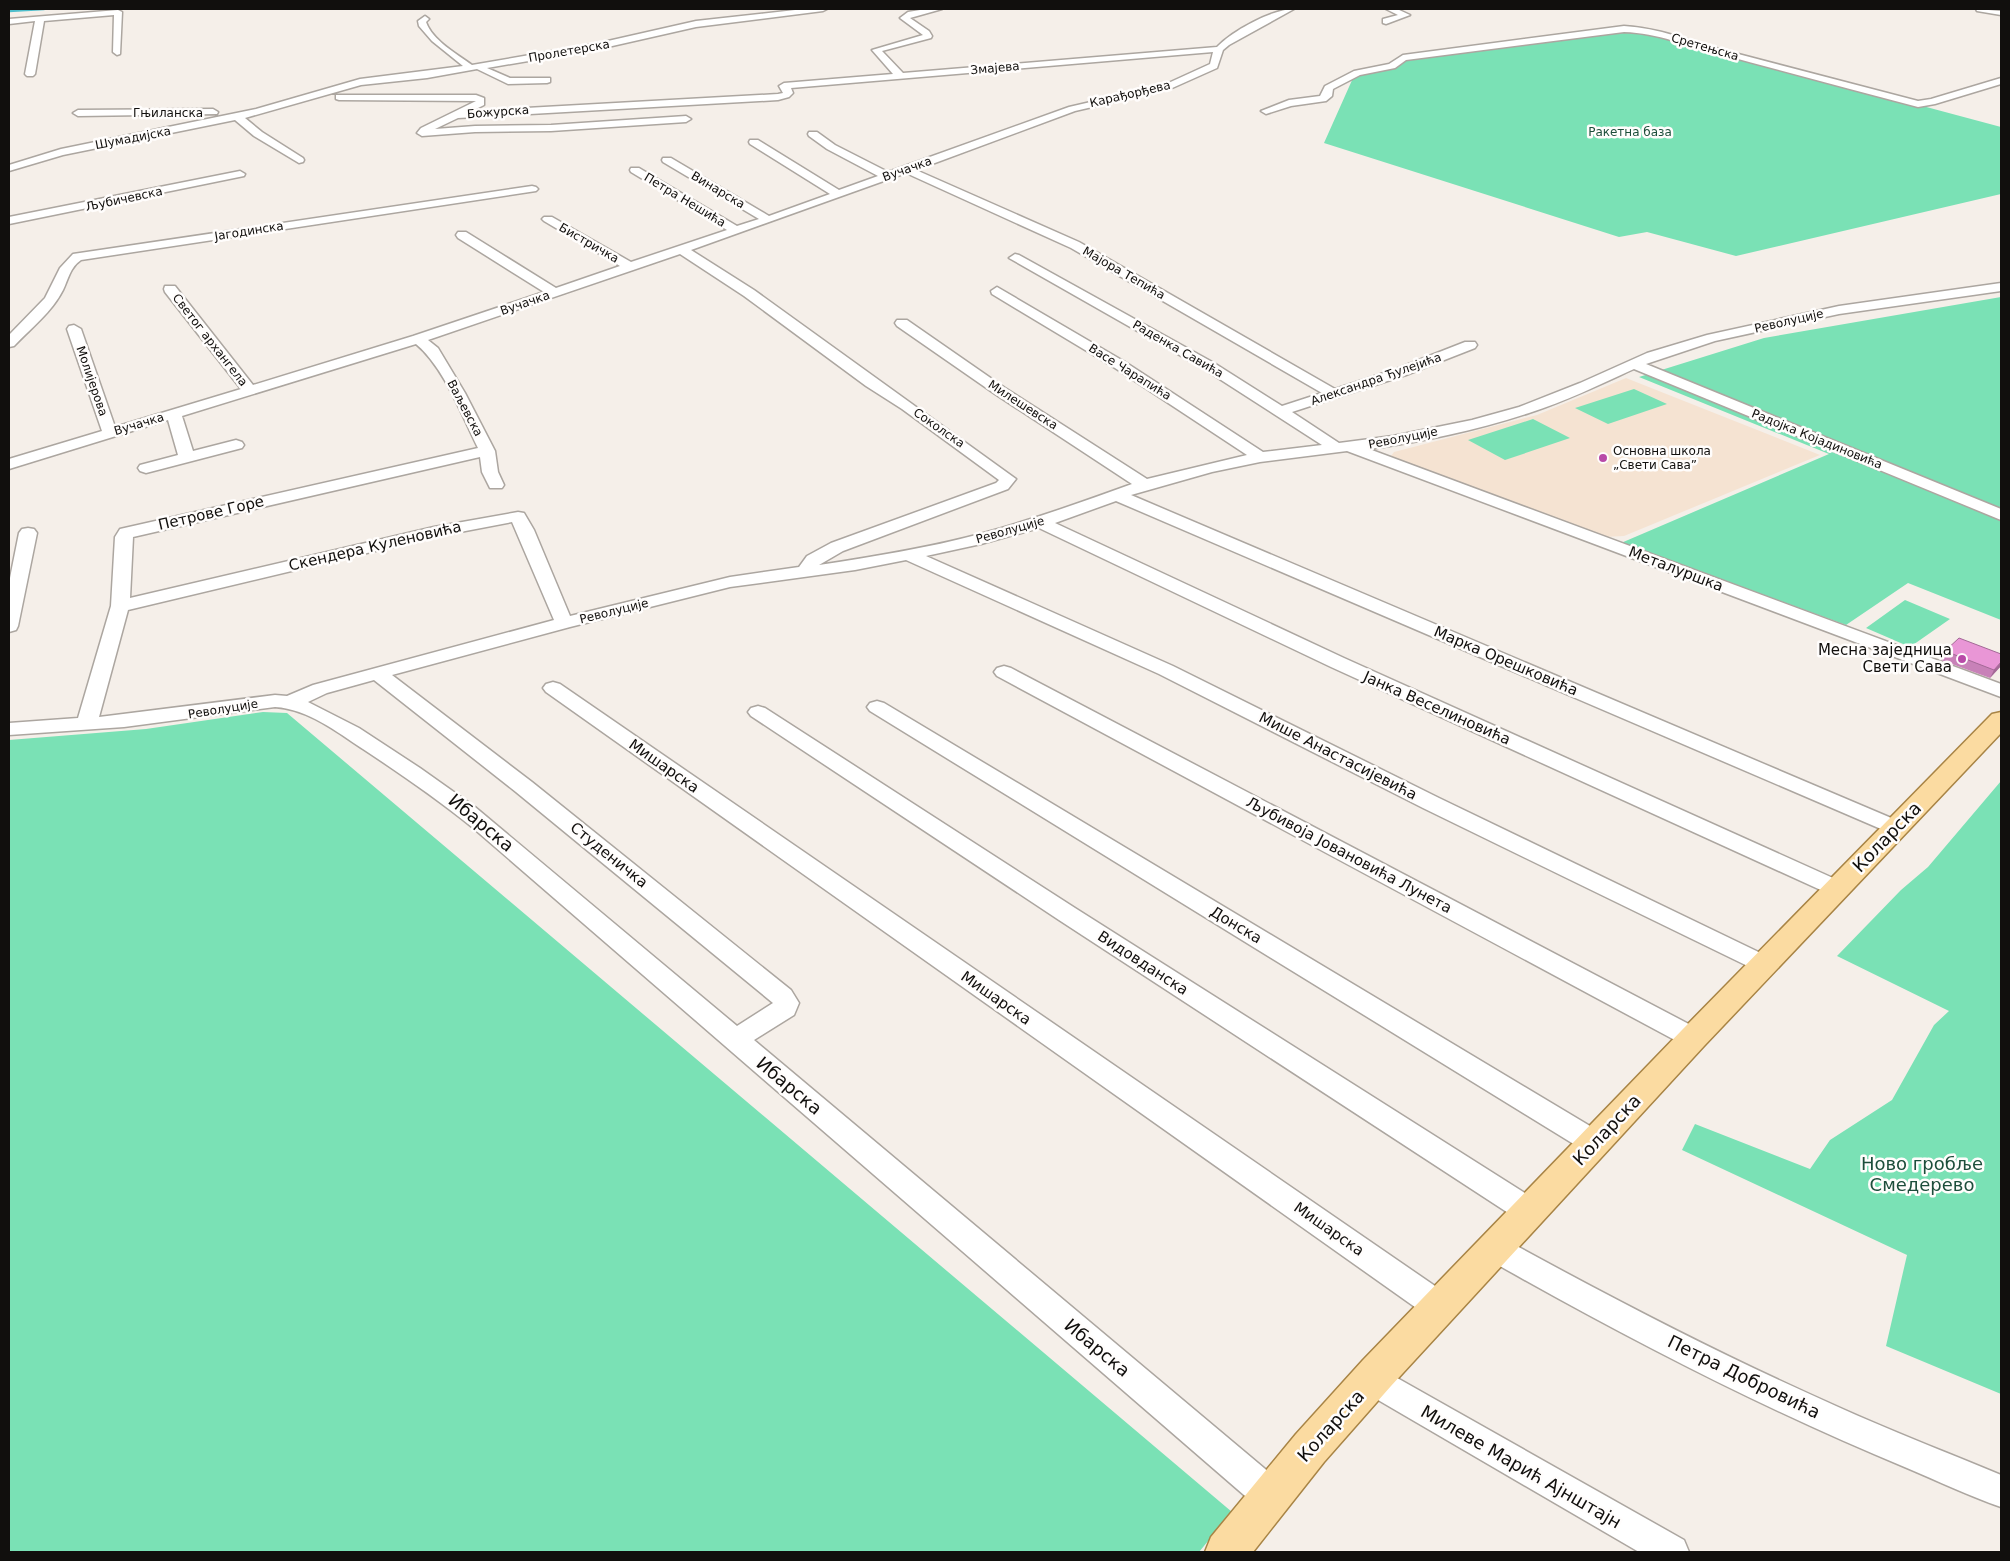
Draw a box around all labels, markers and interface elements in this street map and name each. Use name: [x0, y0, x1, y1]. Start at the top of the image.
street label: Сретењска: [1670, 31, 1740, 63]
street label: Пролетерска: [527, 37, 611, 65]
street label: Змајева: [970, 59, 1020, 77]
street label: Карађорђева: [1088, 78, 1172, 110]
street label: Божурска: [466, 103, 530, 121]
street label: Гњиланска: [133, 106, 203, 120]
street label: Шумадијска: [94, 124, 172, 152]
park label: Ракетна база: [1588, 125, 1672, 139]
street label: Вучачка: [880, 154, 934, 184]
street label: Винарска: [689, 169, 747, 211]
street label: Петра Нешића: [642, 170, 728, 230]
street label: Љубичевска: [84, 184, 164, 214]
street label: Јагодинска: [213, 219, 285, 244]
street label: Бистричка: [557, 220, 621, 266]
street label: Мајора Тепића: [1080, 244, 1168, 302]
street label: Вучачка: [498, 288, 552, 318]
street label: Светог архангела: [170, 291, 250, 389]
street label: Револуције: [1753, 306, 1825, 336]
street label: Раденка Савића: [1130, 317, 1226, 381]
street label: Васе Чарапића: [1086, 341, 1174, 403]
street label: Молијерова: [73, 344, 111, 418]
street label: Александра Ђулејића: [1309, 350, 1443, 408]
street label: Ваљевска: [444, 377, 486, 439]
street label: Милешевска: [986, 377, 1060, 433]
street label: Соколска: [911, 405, 967, 451]
street label: Радојка Којадиновића: [1750, 406, 1884, 472]
street label: Вучачка: [112, 410, 166, 438]
street label: Револуције: [1367, 424, 1439, 452]
place label: Основна школа „Свети Сава”: [1613, 444, 1711, 472]
marker: Основна школа „Свети Сава”: [1597, 452, 1609, 464]
street label: Петрове Горе: [156, 492, 266, 534]
street label: Револуције: [974, 514, 1046, 546]
street label: Скендера Куленовића: [287, 517, 463, 575]
street label: Металуршка: [1626, 543, 1726, 595]
street label: Револуције: [578, 596, 650, 626]
street label: Марка Орешковића: [1431, 622, 1581, 700]
place label: Месна заједница Свети Сава: [1818, 641, 1952, 676]
marker: Месна заједница Свети Сава: [1956, 653, 1968, 665]
street label: Јанка Веселиновића: [1360, 667, 1513, 749]
street label: Револуције: [187, 697, 259, 721]
street label: Мише Анастасијевића: [1256, 708, 1420, 804]
street label: Мишарска: [625, 735, 703, 797]
street label: Ибарска: [444, 789, 518, 856]
street label: Љубивоја Јовановића Лунета: [1243, 793, 1455, 917]
street label: Коларска: [1848, 797, 1925, 876]
street label: Студеничка: [567, 818, 651, 892]
street label: Донска: [1207, 903, 1265, 947]
street label: Видовданска: [1094, 927, 1192, 999]
street label: Мишарска: [957, 967, 1035, 1029]
street label: Ибарска: [752, 1052, 826, 1119]
street label: Коларска: [1568, 1090, 1645, 1170]
park label: Ново гробље Смедерево: [1861, 1153, 1983, 1195]
street label: Мишарска: [1290, 1198, 1368, 1260]
street label: Ибарска: [1060, 1314, 1134, 1381]
street label: Петра Добровића: [1665, 1331, 1824, 1423]
street label: Коларска: [1293, 1385, 1368, 1466]
street label: Милеве Марић Ајнштајн: [1417, 1400, 1625, 1533]

